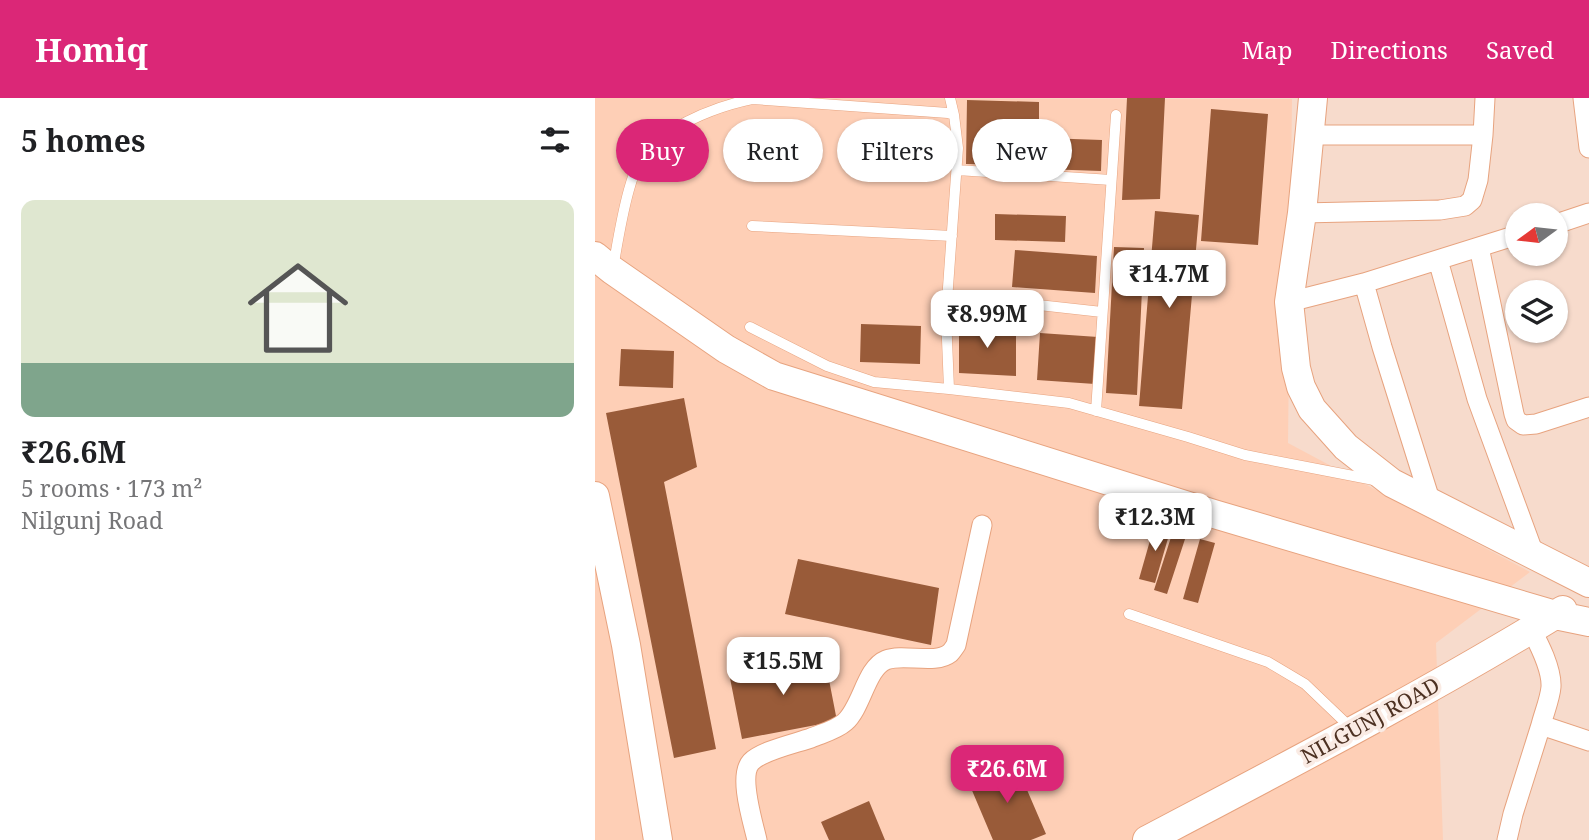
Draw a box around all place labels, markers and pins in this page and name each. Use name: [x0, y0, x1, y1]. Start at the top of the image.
pin: ₹14.7M: [1112, 250, 1226, 310]
pin: ₹8.99M: [930, 290, 1044, 350]
pin: ₹12.3M: [1098, 494, 1212, 553]
pin: ₹15.5M: [726, 638, 840, 697]
pin: ₹26.6M: [950, 746, 1064, 805]

